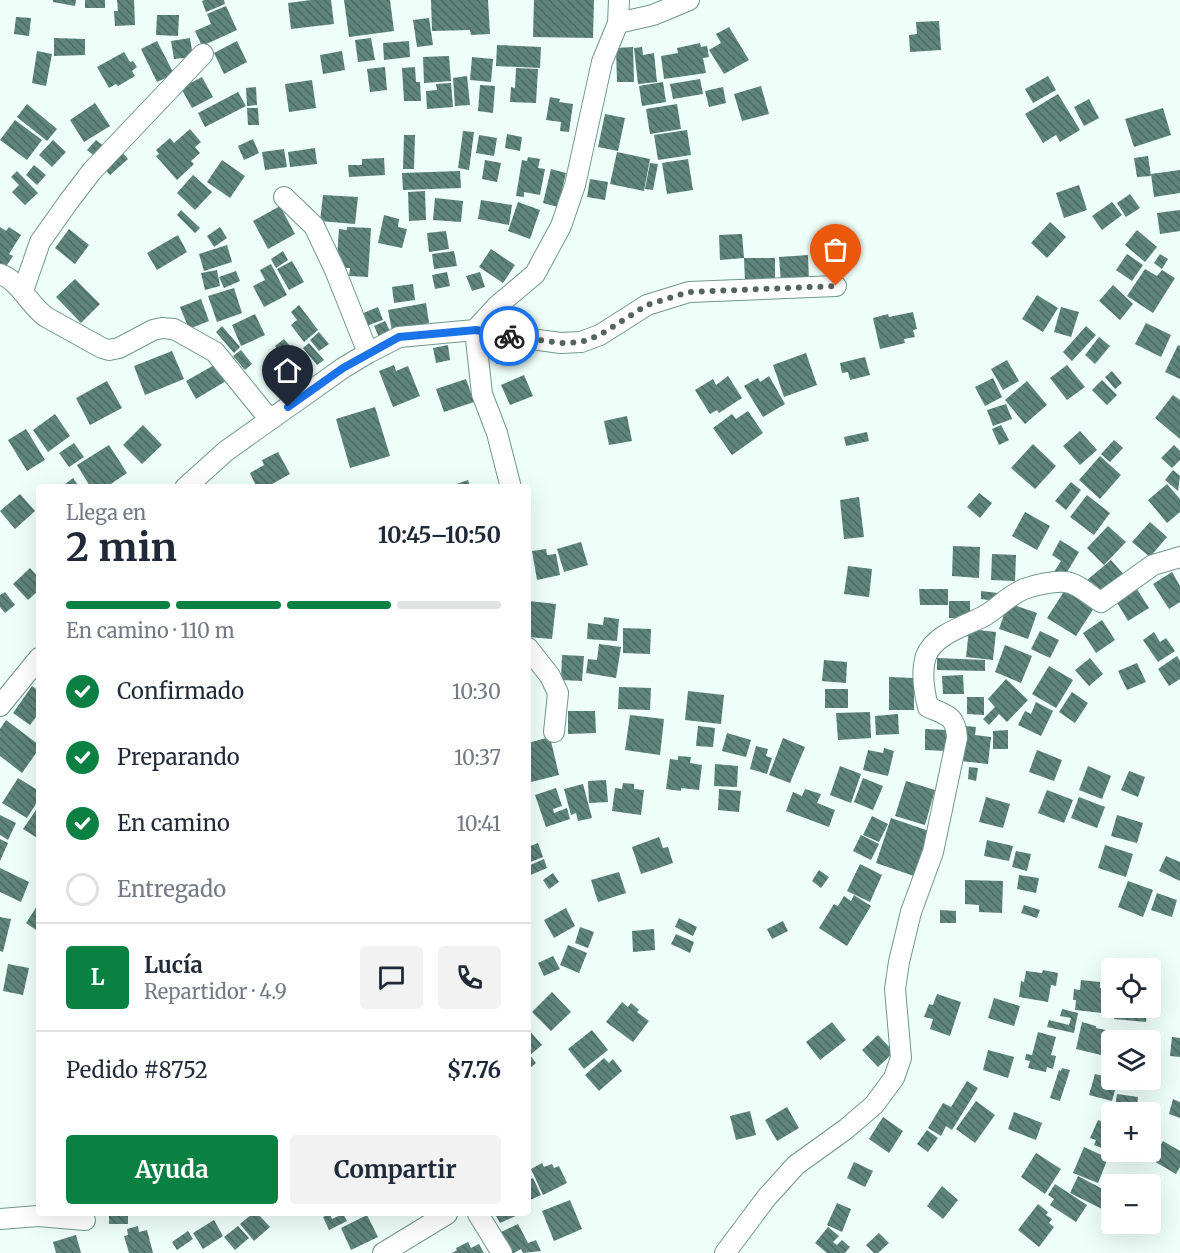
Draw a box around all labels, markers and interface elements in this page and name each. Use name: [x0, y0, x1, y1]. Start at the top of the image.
pin: [810, 224, 861, 286]
icon: bag: [819, 233, 852, 266]
courier: [479, 306, 539, 366]
icon: bike: [493, 320, 526, 353]
pin: [262, 345, 313, 407]
icon: home: [271, 354, 304, 387]
text: Llega en: [66, 500, 146, 525]
text: 10:45–10:50: [378, 521, 501, 549]
text: 2 min: [66, 523, 177, 572]
text: En camino · 110 m: [66, 618, 235, 643]
icon: check: [66, 675, 99, 708]
text: Confirmado: [117, 677, 244, 705]
text: 10:30: [452, 679, 501, 704]
icon: check: [66, 741, 99, 774]
text: Preparando: [117, 743, 240, 771]
text: 10:37: [454, 745, 501, 770]
icon: check: [66, 807, 99, 840]
text: En camino: [117, 809, 230, 837]
text: 10:41: [457, 811, 501, 836]
text: Entregado: [117, 875, 226, 903]
button: chat: [360, 946, 423, 1009]
button: phone: [438, 946, 501, 1009]
text: Lucía: [144, 951, 203, 979]
map controls: [1101, 958, 1161, 1234]
button: locate: [1101, 958, 1161, 1018]
text: L: [91, 963, 105, 991]
text: Repartidor · 4.9: [144, 979, 287, 1004]
button: layers: [1101, 1030, 1161, 1090]
text: Pedido #8752: [66, 1056, 208, 1084]
text: $7.76: [447, 1056, 501, 1084]
button: +: [1101, 1102, 1161, 1162]
button: Ayuda: [66, 1135, 278, 1204]
button: Compartir: [290, 1135, 501, 1204]
button: −: [1101, 1174, 1161, 1234]

